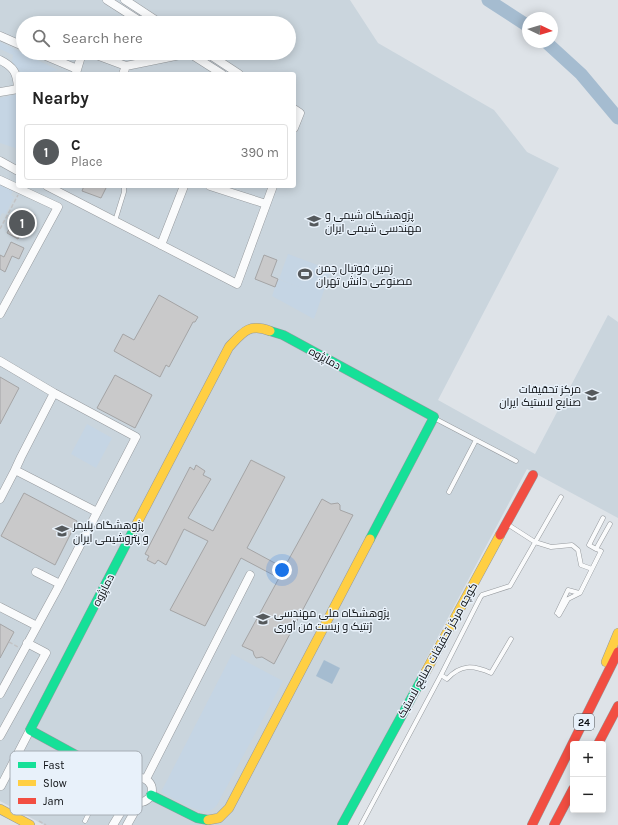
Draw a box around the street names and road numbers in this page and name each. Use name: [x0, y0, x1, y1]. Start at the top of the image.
street label: دماپژوه: [307, 344, 343, 372]
street label: دماپژوه: [90, 572, 117, 608]
street label: کوچه مرکز تحقیقات صنایع لاستیک: [395, 580, 481, 721]
road number: 24: [574, 714, 594, 730]

